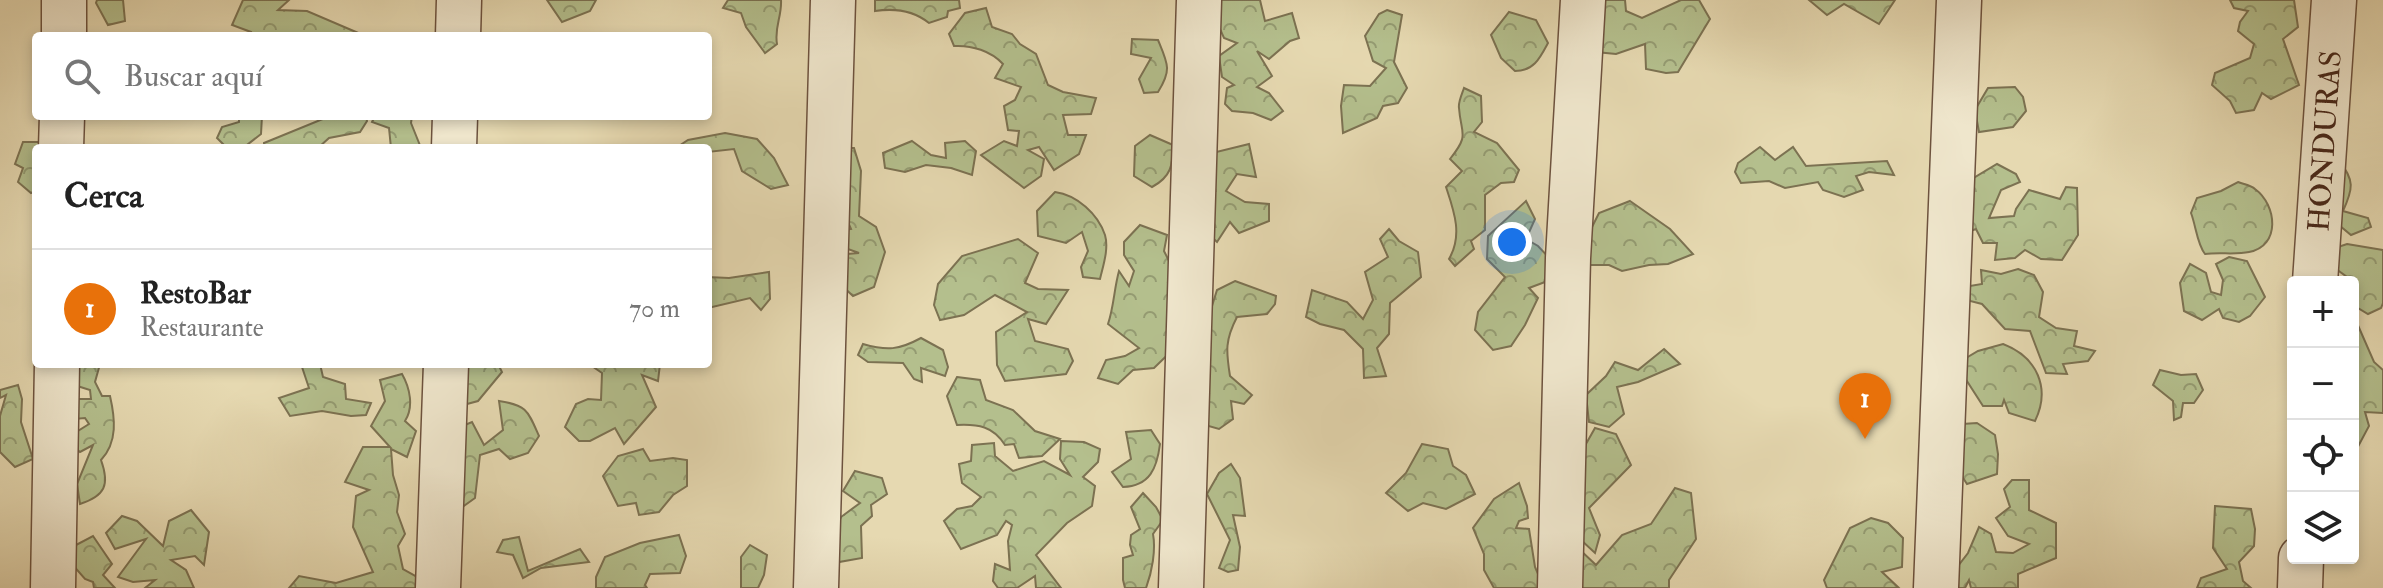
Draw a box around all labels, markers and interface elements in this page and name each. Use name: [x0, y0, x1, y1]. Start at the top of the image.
search box: [32, 32, 712, 120]
street label: HONDURAS: [2300, 49, 2350, 233]
icon: search: [60, 54, 104, 98]
text: Buscar aquí: [124, 58, 263, 95]
text: Cerca: [64, 175, 143, 218]
your location: [1492, 222, 1532, 262]
text: RestoBar: [140, 275, 251, 312]
map controls: [2287, 276, 2359, 564]
button: +: [2287, 276, 2359, 348]
text: 1: [85, 293, 95, 325]
text: 70 m: [629, 293, 680, 325]
text: Restaurante: [140, 312, 264, 344]
button: −: [2287, 348, 2359, 420]
pin: 1: [1839, 373, 1891, 439]
button: locate: [2287, 420, 2359, 492]
button: layers: [2287, 492, 2359, 564]

